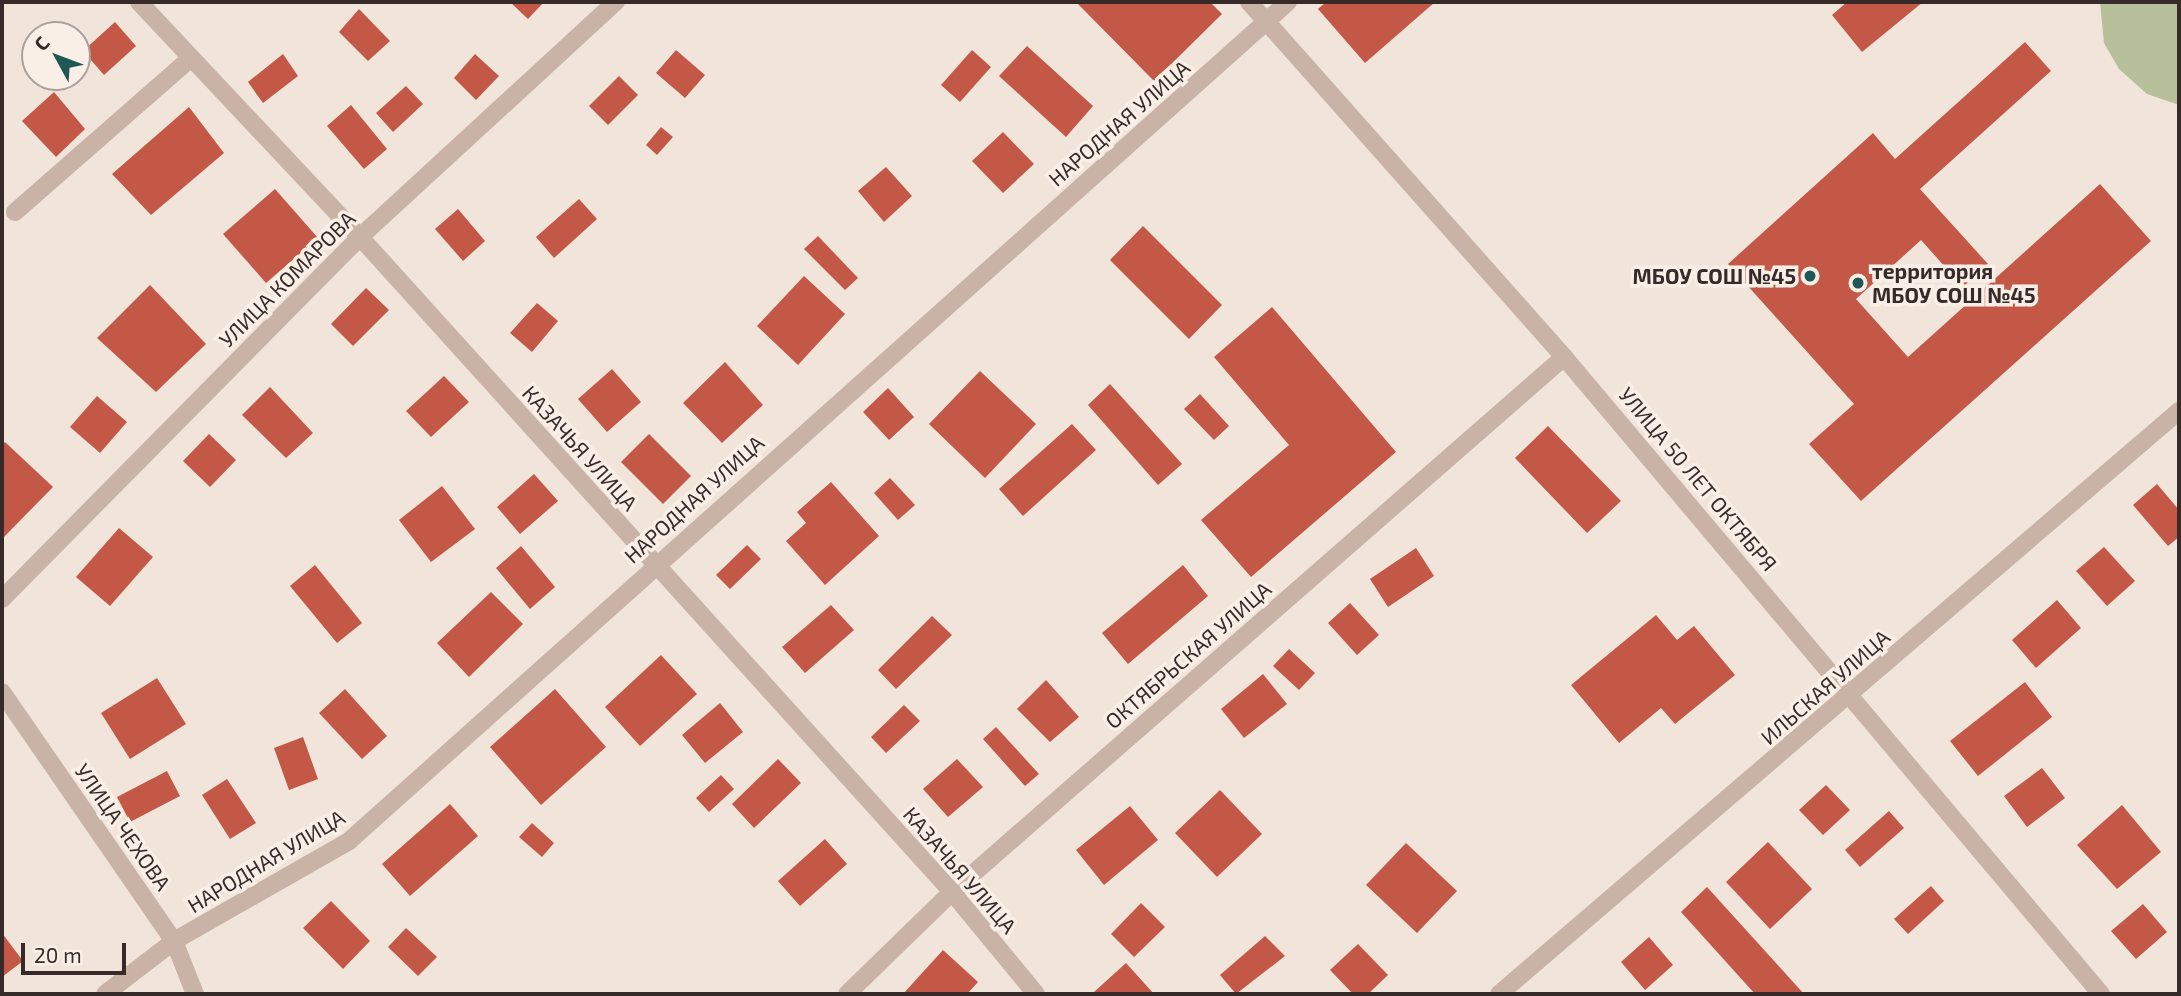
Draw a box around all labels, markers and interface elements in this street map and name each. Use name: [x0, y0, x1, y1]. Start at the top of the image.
north arrow: [21, 21, 91, 91]
text: С: [29, 31, 54, 55]
street label: НАРОДНАЯ УЛИЦА: [1043, 55, 1195, 191]
street label: УЛИЦА КОМАРОВА: [214, 206, 360, 352]
place label: территория МБОУ СОШ №45: [1872, 258, 2035, 308]
place label: МБОУ СОШ №45: [1633, 263, 1796, 289]
marker: МБОУ СОШ №45: [1802, 268, 1818, 284]
marker: территория МБОУ СОШ №45: [1850, 275, 1866, 291]
street label: КАЗАЧЬЯ УЛИЦА: [517, 380, 643, 516]
street label: УЛИЦА 50 ЛЕТ ОКТЯБРЯ: [1614, 382, 1782, 576]
street label: НАРОДНАЯ УЛИЦА: [619, 430, 769, 568]
street label: ОКТЯБРЬСКАЯ УЛИЦА: [1100, 576, 1276, 734]
street label: ИЛЬСКАЯ УЛИЦА: [1755, 624, 1895, 750]
street label: УЛИЦА ЧЕХОВА: [70, 759, 176, 895]
street label: КАЗАЧЬЯ УЛИЦА: [898, 802, 1022, 938]
street label: НАРОДНАЯ УЛИЦА: [183, 804, 349, 918]
scale bar: [24, 930, 130, 974]
text: 20 m: [34, 942, 82, 967]

